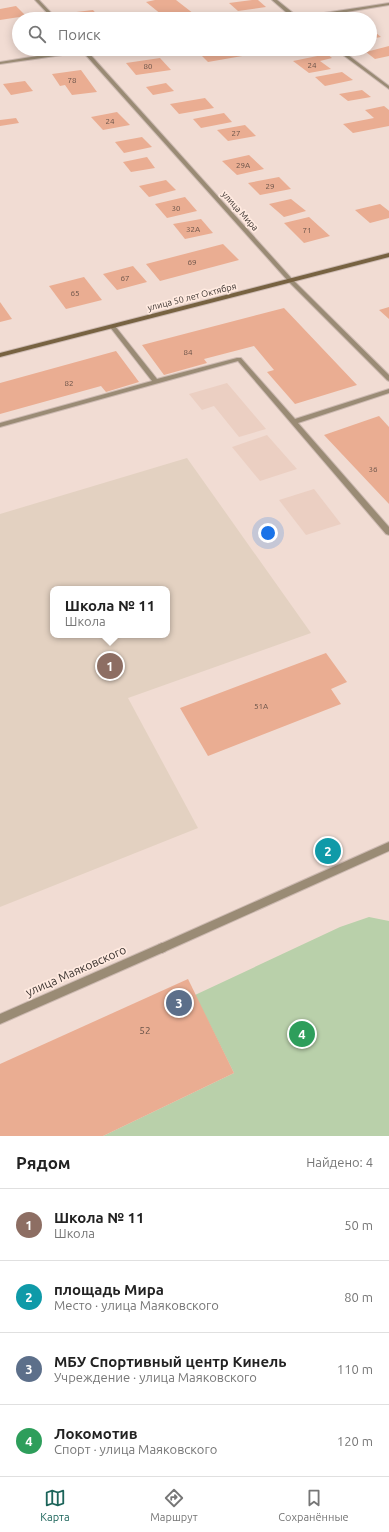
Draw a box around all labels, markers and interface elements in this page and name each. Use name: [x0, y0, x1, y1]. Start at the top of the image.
search box: [12, 12, 377, 56]
icon: search: [26, 23, 48, 45]
text: Поиск: [58, 26, 101, 43]
house number: 24: [307, 61, 317, 70]
house number: 80: [143, 62, 153, 71]
house number: 78: [67, 76, 77, 85]
house number: 24: [105, 117, 115, 126]
house number: 27: [231, 129, 241, 138]
house number: 29А: [236, 161, 251, 170]
house number: 29: [265, 182, 275, 191]
street label: улица Мира: [220, 189, 260, 233]
house number: 30: [171, 204, 181, 213]
house number: 32А: [186, 225, 201, 234]
house number: 71: [302, 226, 312, 235]
house number: 69: [187, 258, 197, 267]
house number: 67: [120, 274, 130, 283]
street label: улица 50 лет Октября: [147, 281, 238, 313]
house number: 65: [70, 289, 80, 298]
house number: 84: [183, 348, 193, 357]
house number: 82: [64, 379, 74, 388]
house number: 36: [368, 465, 378, 474]
your location: [258, 523, 278, 543]
popup: [50, 586, 170, 638]
text: Школа № 11: [65, 597, 155, 614]
text: Школа: [65, 614, 106, 628]
pin: 1: [97, 651, 123, 681]
house number: 51А: [254, 702, 269, 711]
pin: 2: [315, 836, 341, 866]
street label: улица Маяковского: [24, 943, 128, 999]
pin: 3: [166, 988, 192, 1018]
pin: 4: [289, 1019, 315, 1049]
house number: 52: [139, 1025, 151, 1036]
text: Рядом: [16, 1153, 71, 1172]
text: Найдено: 4: [306, 1155, 373, 1169]
text: Школа № 11: [54, 1209, 144, 1226]
text: 1: [25, 1218, 33, 1232]
text: 50 m: [344, 1218, 373, 1232]
text: Школа: [54, 1226, 95, 1240]
text: площадь Мира: [54, 1281, 164, 1298]
text: 2: [25, 1290, 33, 1304]
text: 80 m: [344, 1290, 373, 1304]
text: Место · улица Маяковского: [54, 1298, 219, 1312]
text: МБУ Спортивный центр Кинель: [54, 1353, 287, 1370]
text: 3: [25, 1362, 33, 1376]
text: 110 m: [337, 1362, 373, 1376]
text: Учреждение · улица Маяковского: [54, 1370, 257, 1384]
text: Локомотив: [54, 1425, 137, 1442]
text: 4: [25, 1434, 33, 1448]
text: 120 m: [337, 1434, 373, 1448]
text: Спорт · улица Маяковского: [54, 1442, 217, 1456]
tab: Карта: [40, 1487, 70, 1523]
tab: Маршрут: [150, 1487, 198, 1523]
tab: Сохранённые: [278, 1487, 349, 1523]

